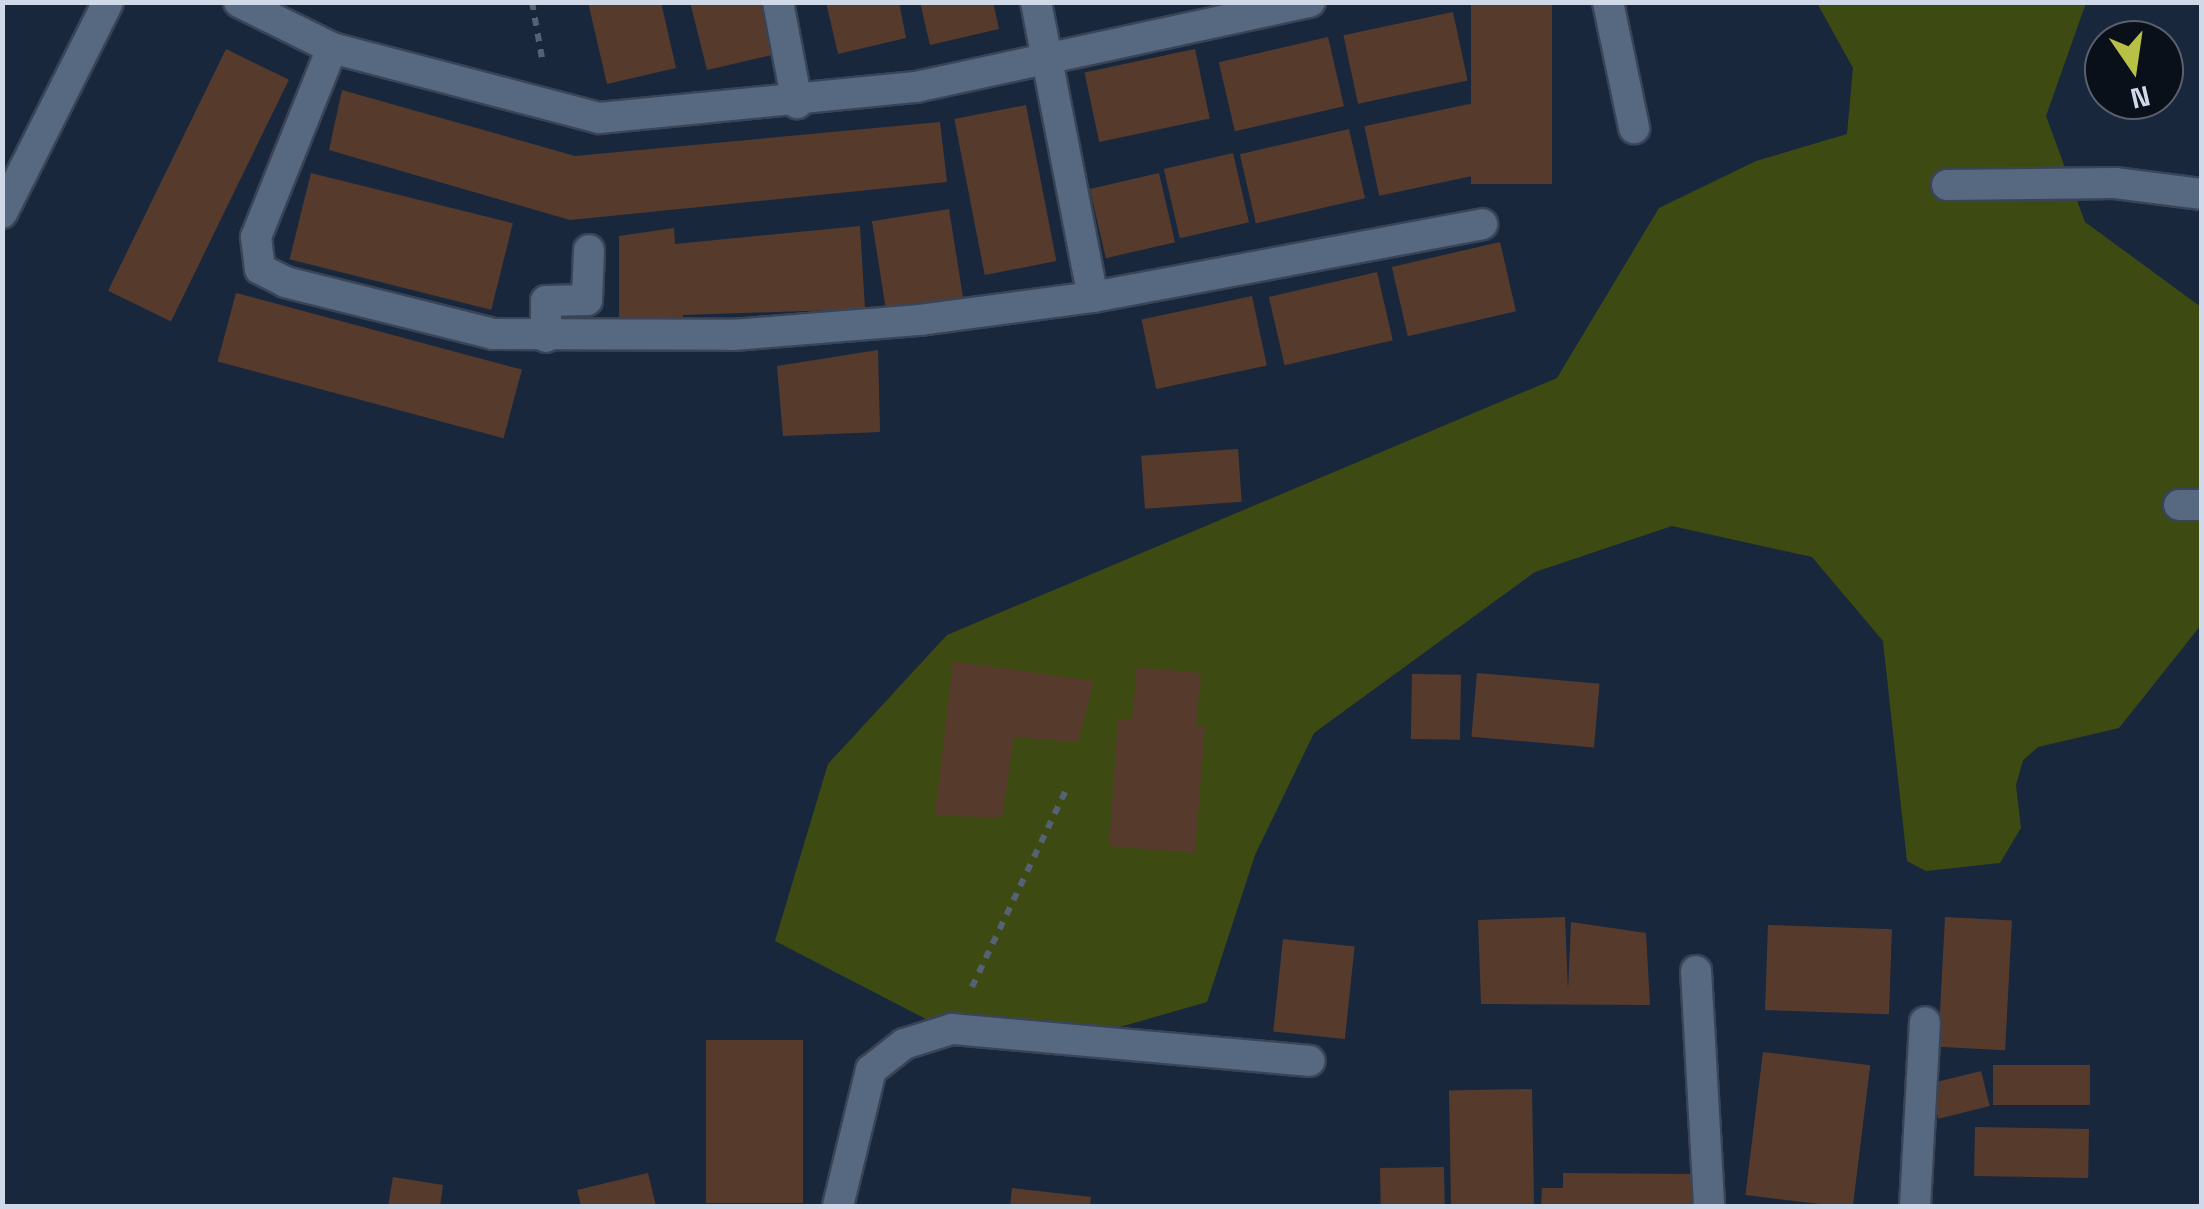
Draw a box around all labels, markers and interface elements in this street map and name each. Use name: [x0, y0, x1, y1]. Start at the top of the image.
north arrow: [2084, 20, 2184, 120]
text: N: [2127, 78, 2153, 117]

